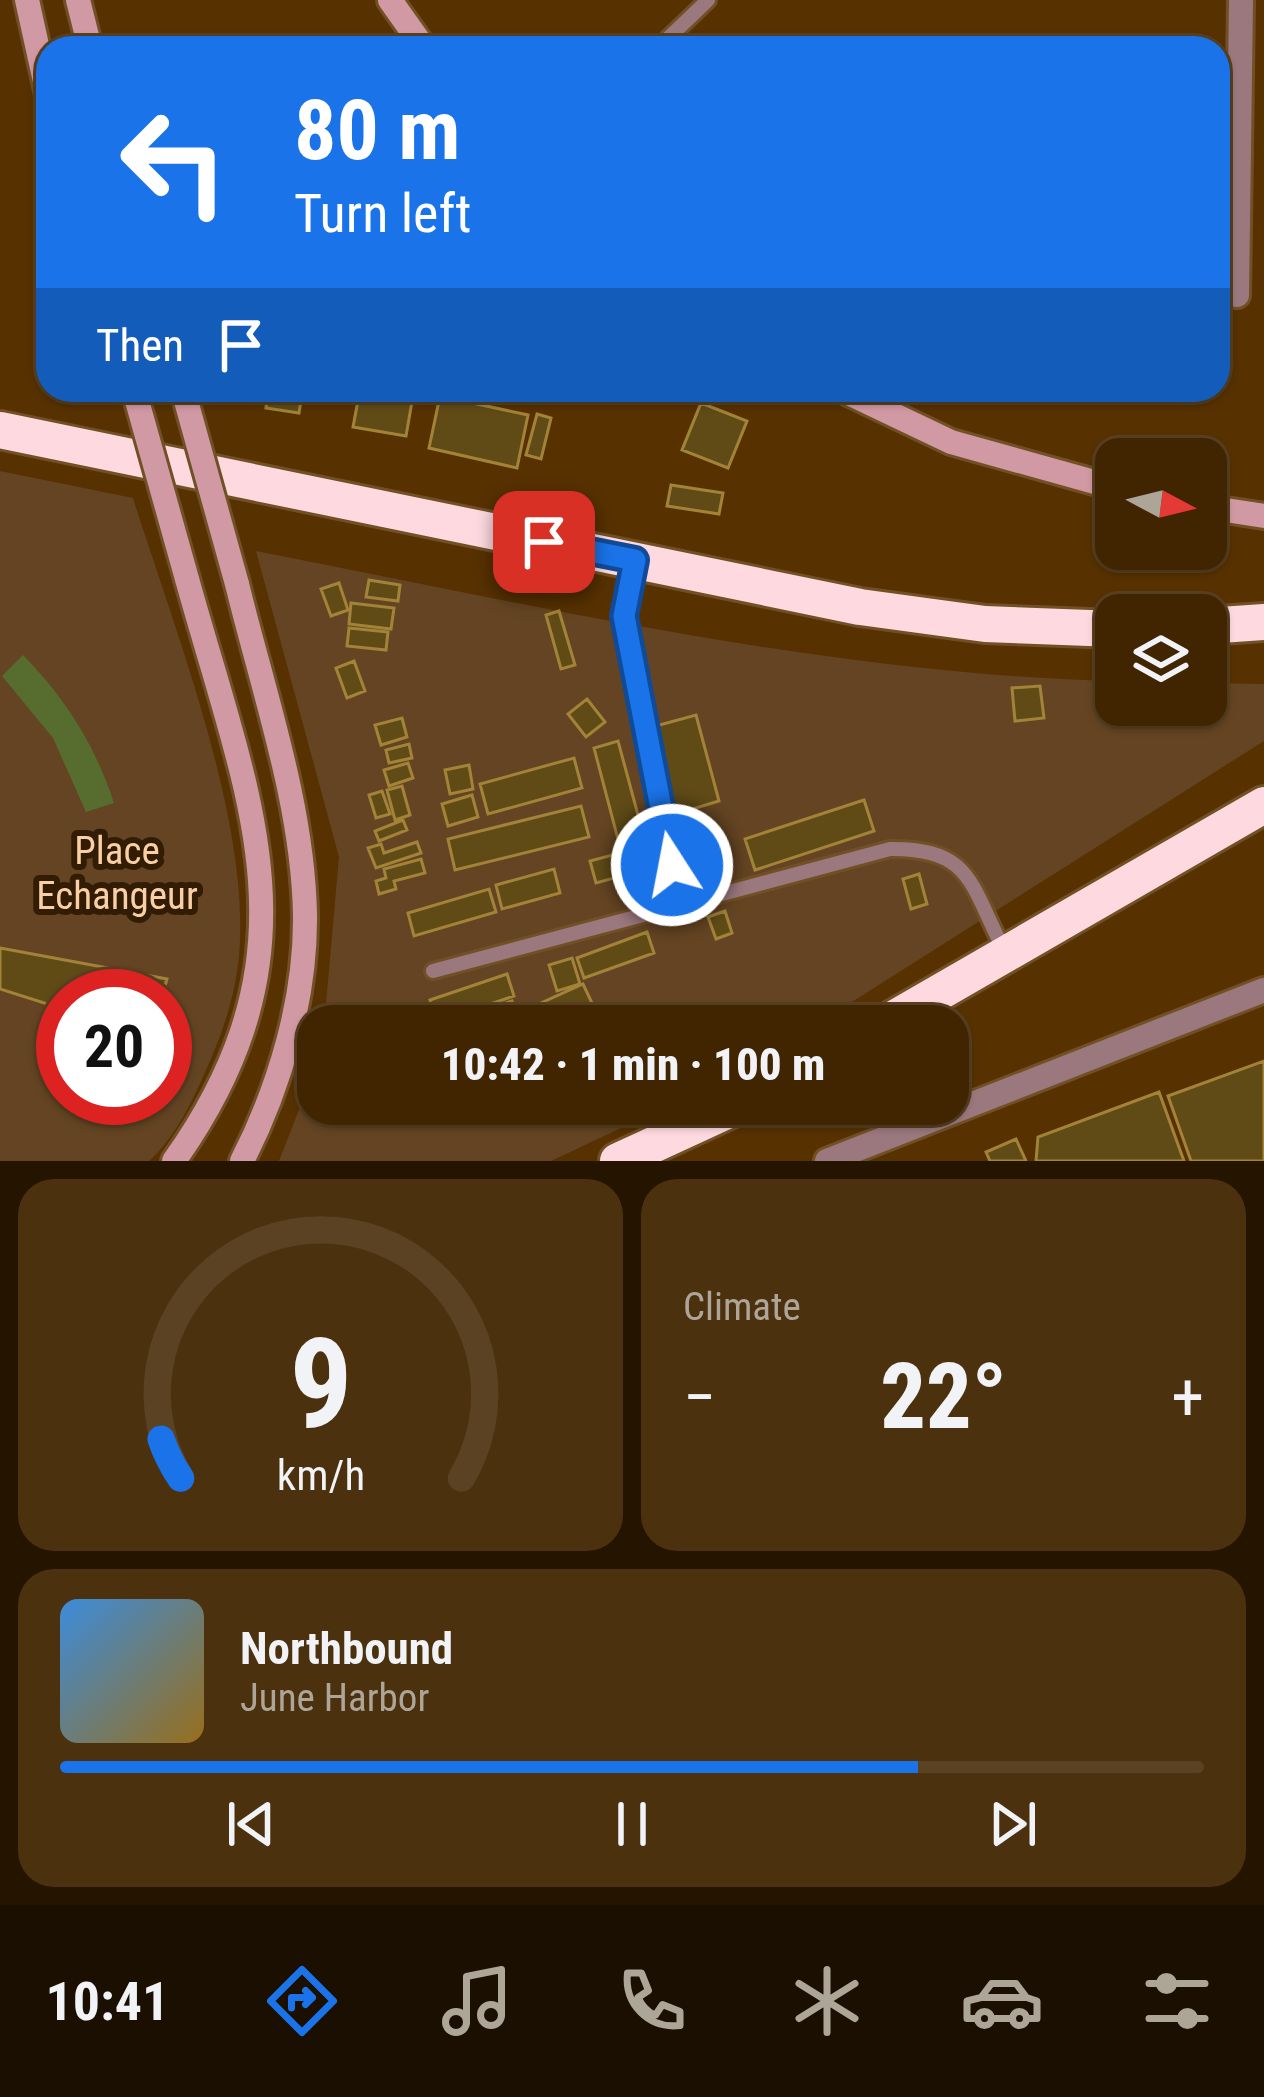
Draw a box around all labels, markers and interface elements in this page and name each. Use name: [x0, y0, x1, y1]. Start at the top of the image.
text: 80 m: [294, 81, 461, 180]
icon: left: [96, 84, 252, 240]
text: Turn left: [294, 182, 471, 245]
icon: arrive: [208, 312, 274, 378]
text: Then: [96, 319, 184, 372]
north arrow: [1095, 438, 1227, 570]
map controls: [1095, 438, 1227, 726]
pin: [493, 491, 595, 593]
icon: arrive: [511, 509, 577, 575]
button: layers: [1095, 594, 1227, 726]
position arrow: [609, 802, 735, 928]
park label: Place Echangeur: [36, 828, 198, 919]
speed limit sign: 20: [36, 969, 192, 1125]
text: 10:42 · 1 min · 100 m: [441, 1038, 825, 1091]
text: Climate: [683, 1284, 801, 1330]
text: 9: [289, 1311, 352, 1457]
text: 22°: [880, 1345, 1007, 1450]
text: −: [683, 1359, 716, 1436]
text: +: [1171, 1359, 1204, 1436]
text: km/h: [276, 1450, 365, 1500]
text: Northbound: [240, 1622, 453, 1675]
text: June Harbor: [240, 1675, 429, 1721]
icon: previous: [218, 1791, 284, 1857]
icon: pause: [599, 1791, 665, 1857]
icon: next: [980, 1791, 1046, 1857]
icon: directions: [260, 1959, 344, 2043]
icon: music: [435, 1959, 519, 2043]
icon: phone: [610, 1959, 694, 2043]
icon: climate: [785, 1959, 869, 2043]
icon: car: [960, 1959, 1044, 2043]
icon: filters: [1135, 1959, 1219, 2043]
text: 10:41: [45, 1970, 169, 2033]

